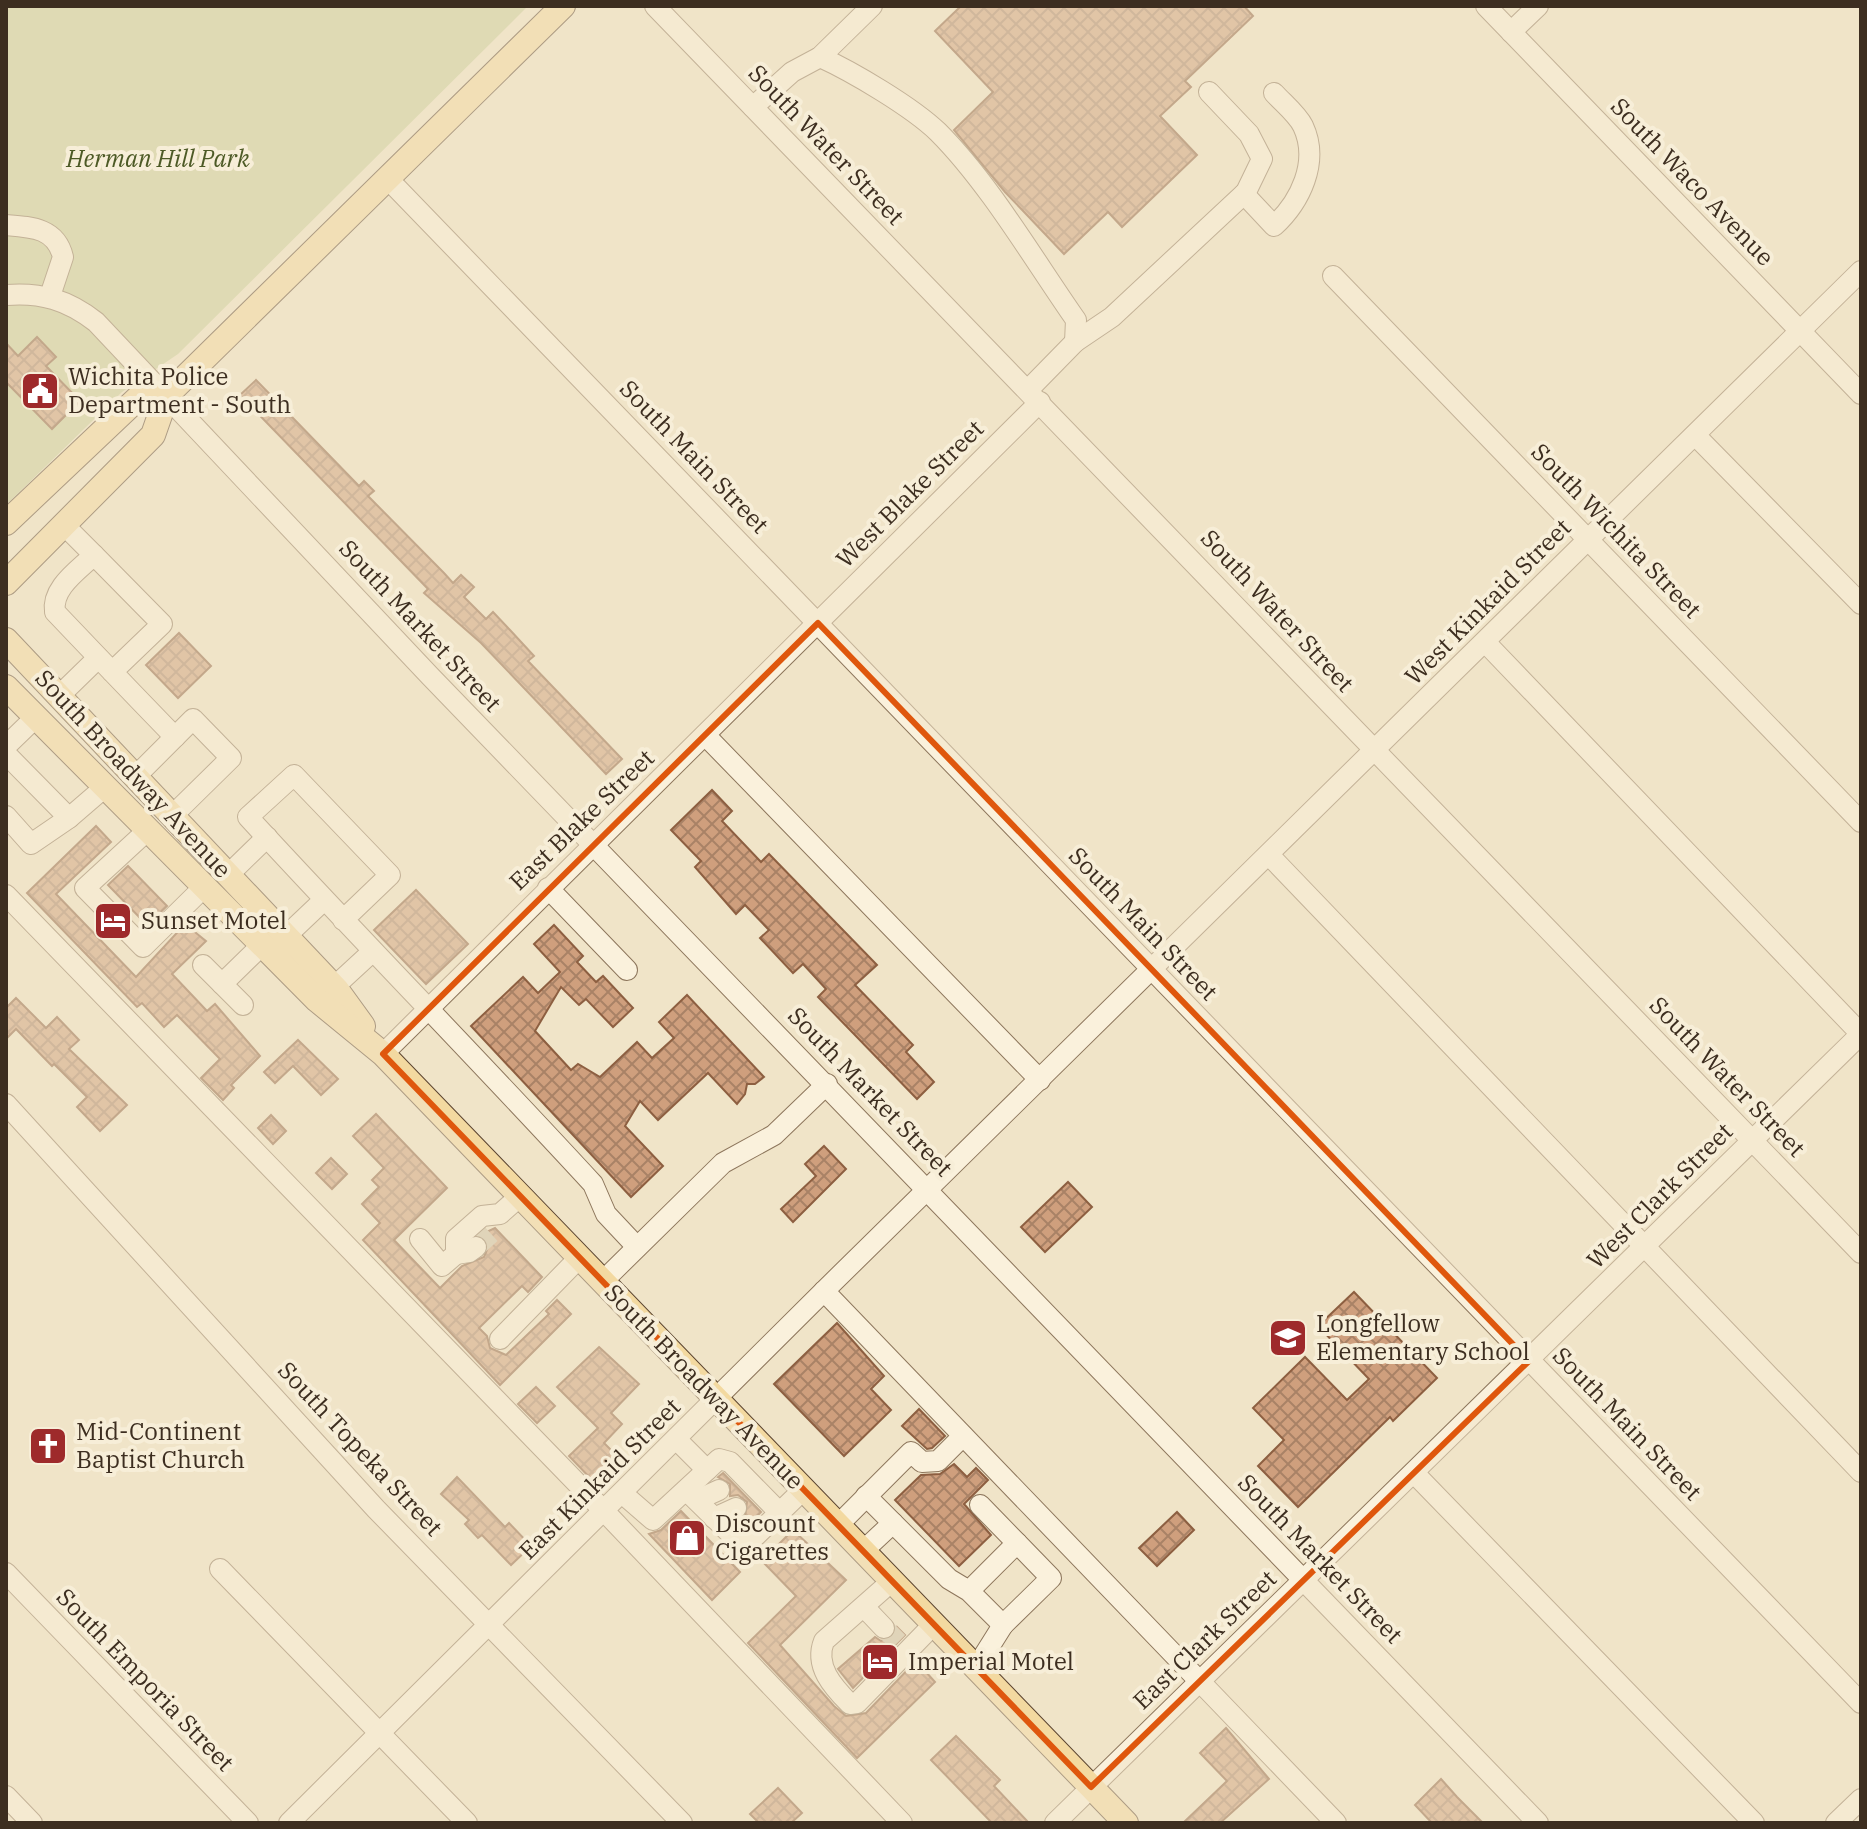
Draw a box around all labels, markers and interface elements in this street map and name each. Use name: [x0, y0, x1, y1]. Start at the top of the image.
street label: South Water Street: [742, 57, 912, 231]
street label: South Waco Avenue: [1604, 90, 1781, 272]
park label: Herman Hill Park: [65, 142, 250, 174]
place label: Wichita Police Department - South: [68, 360, 291, 420]
public building icon: Wichita Police Department - South: [19, 370, 61, 412]
street label: South Main Street: [613, 373, 776, 540]
street label: West Blake Street: [829, 413, 990, 574]
street label: South Wichita Street: [1525, 436, 1709, 625]
street label: West Kinkaid Street: [1397, 511, 1577, 691]
street label: South Water Street: [1194, 522, 1361, 698]
street label: South Market Street: [333, 532, 509, 718]
street label: South Broadway Avenue: [29, 662, 239, 884]
street label: East Blake Street: [502, 742, 661, 897]
street label: South Main Street: [1062, 840, 1225, 1007]
hotel icon: Sunset Motel: [92, 900, 134, 942]
place label: Sunset Motel: [141, 904, 287, 936]
street label: South Water Street: [1643, 989, 1813, 1163]
street label: South Market Street: [781, 1000, 960, 1183]
street label: West Clark Street: [1579, 1115, 1739, 1275]
street label: South Broadway Avenue: [598, 1277, 811, 1496]
place label: Longfellow Elementary School: [1316, 1307, 1530, 1367]
school or university icon: Longfellow Elementary School: [1267, 1317, 1309, 1359]
street label: South Main Street: [1546, 1340, 1709, 1507]
street label: South Topeka Street: [271, 1354, 450, 1542]
street label: East Kinkaid Street: [512, 1391, 687, 1566]
place label: Mid-Continent Baptist Church: [76, 1415, 245, 1475]
church icon: Mid-Continent Baptist Church: [27, 1425, 69, 1467]
street label: South Market Street: [1231, 1467, 1410, 1650]
place label: Discount Cigarettes: [715, 1507, 829, 1567]
shop icon: Discount Cigarettes: [666, 1517, 708, 1559]
street label: East Clark Street: [1126, 1563, 1283, 1716]
street label: South Emporia Street: [50, 1581, 241, 1778]
hotel icon: Imperial Motel: [859, 1641, 901, 1683]
place label: Imperial Motel: [908, 1645, 1074, 1677]

